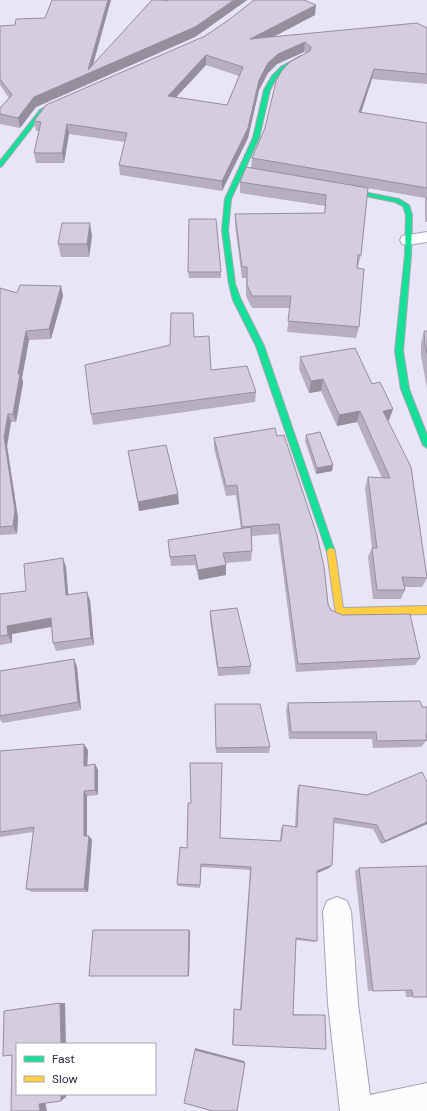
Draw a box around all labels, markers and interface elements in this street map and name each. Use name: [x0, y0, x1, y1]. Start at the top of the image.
legend: [16, 1043, 156, 1095]
text: Fast: [52, 1051, 75, 1067]
text: Slow: [52, 1071, 78, 1087]

